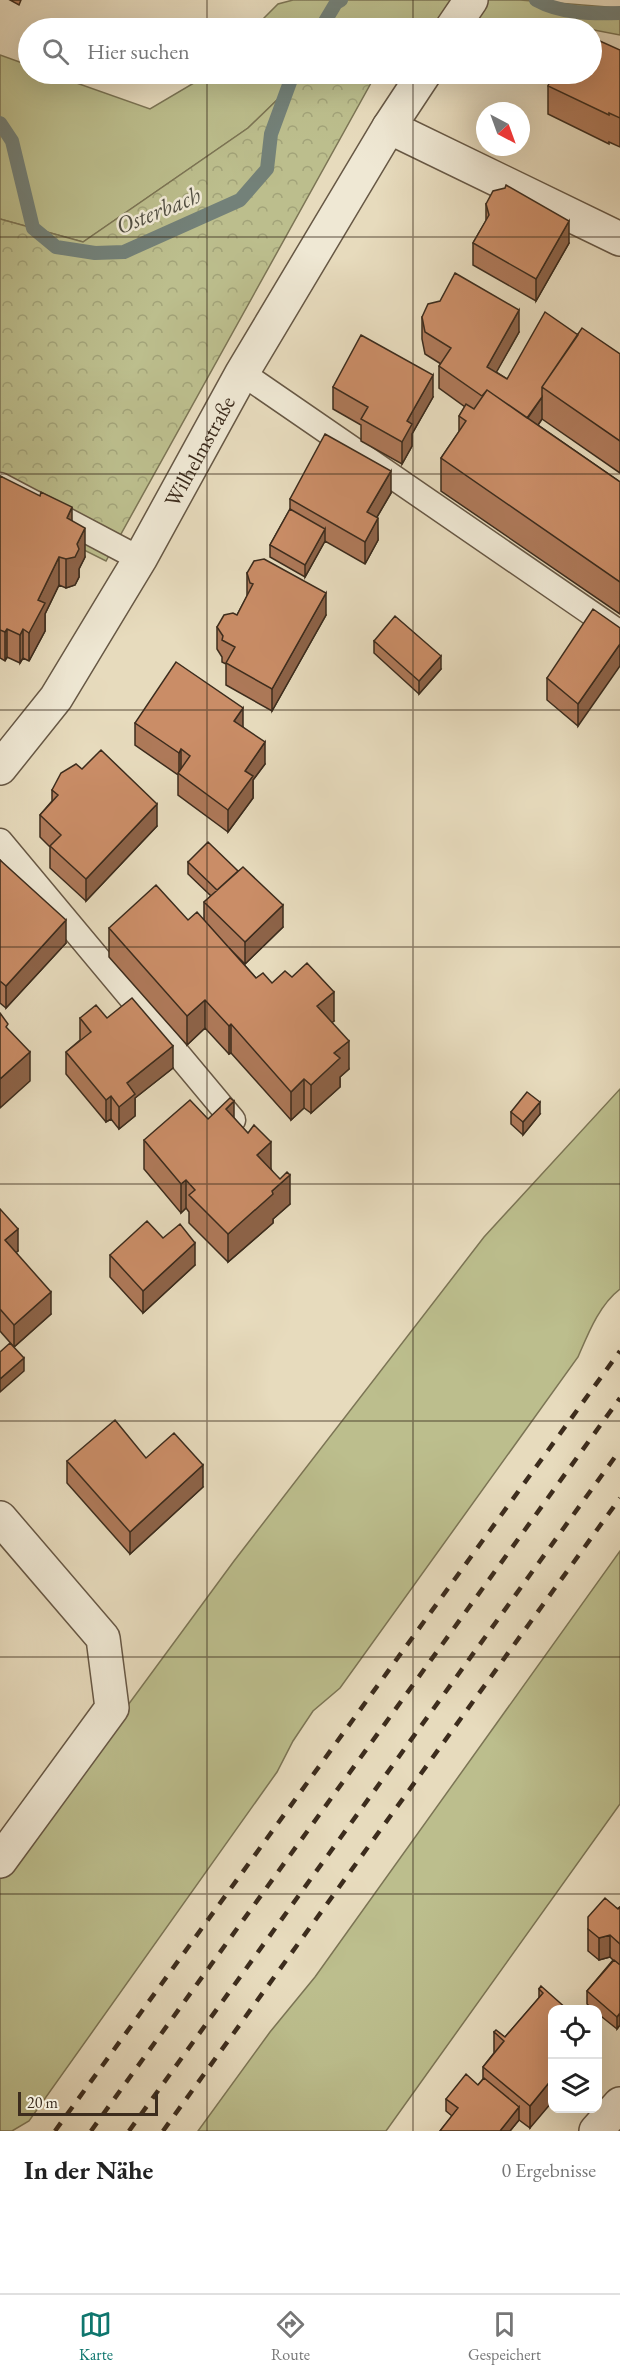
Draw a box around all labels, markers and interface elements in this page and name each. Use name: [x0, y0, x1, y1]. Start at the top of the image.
search box: [18, 18, 602, 84]
icon: search: [39, 35, 72, 68]
text: Hier suchen: [87, 37, 190, 66]
north arrow: [476, 102, 530, 156]
water label: Osterbach: [111, 179, 205, 241]
street label: Wilhelmstraße: [157, 390, 241, 512]
map controls: [548, 2005, 602, 2113]
button: locate: [548, 2005, 602, 2059]
button: layers: [548, 2059, 602, 2113]
scale bar: [18, 2089, 158, 2116]
text: 20 m: [27, 2092, 58, 2113]
text: In der Nähe: [24, 2153, 153, 2187]
text: 0 Ergebnisse: [501, 2157, 596, 2183]
tab: Karte: [79, 2308, 113, 2365]
tab: Route: [271, 2308, 310, 2365]
tab: Gespeichert: [468, 2308, 541, 2365]

